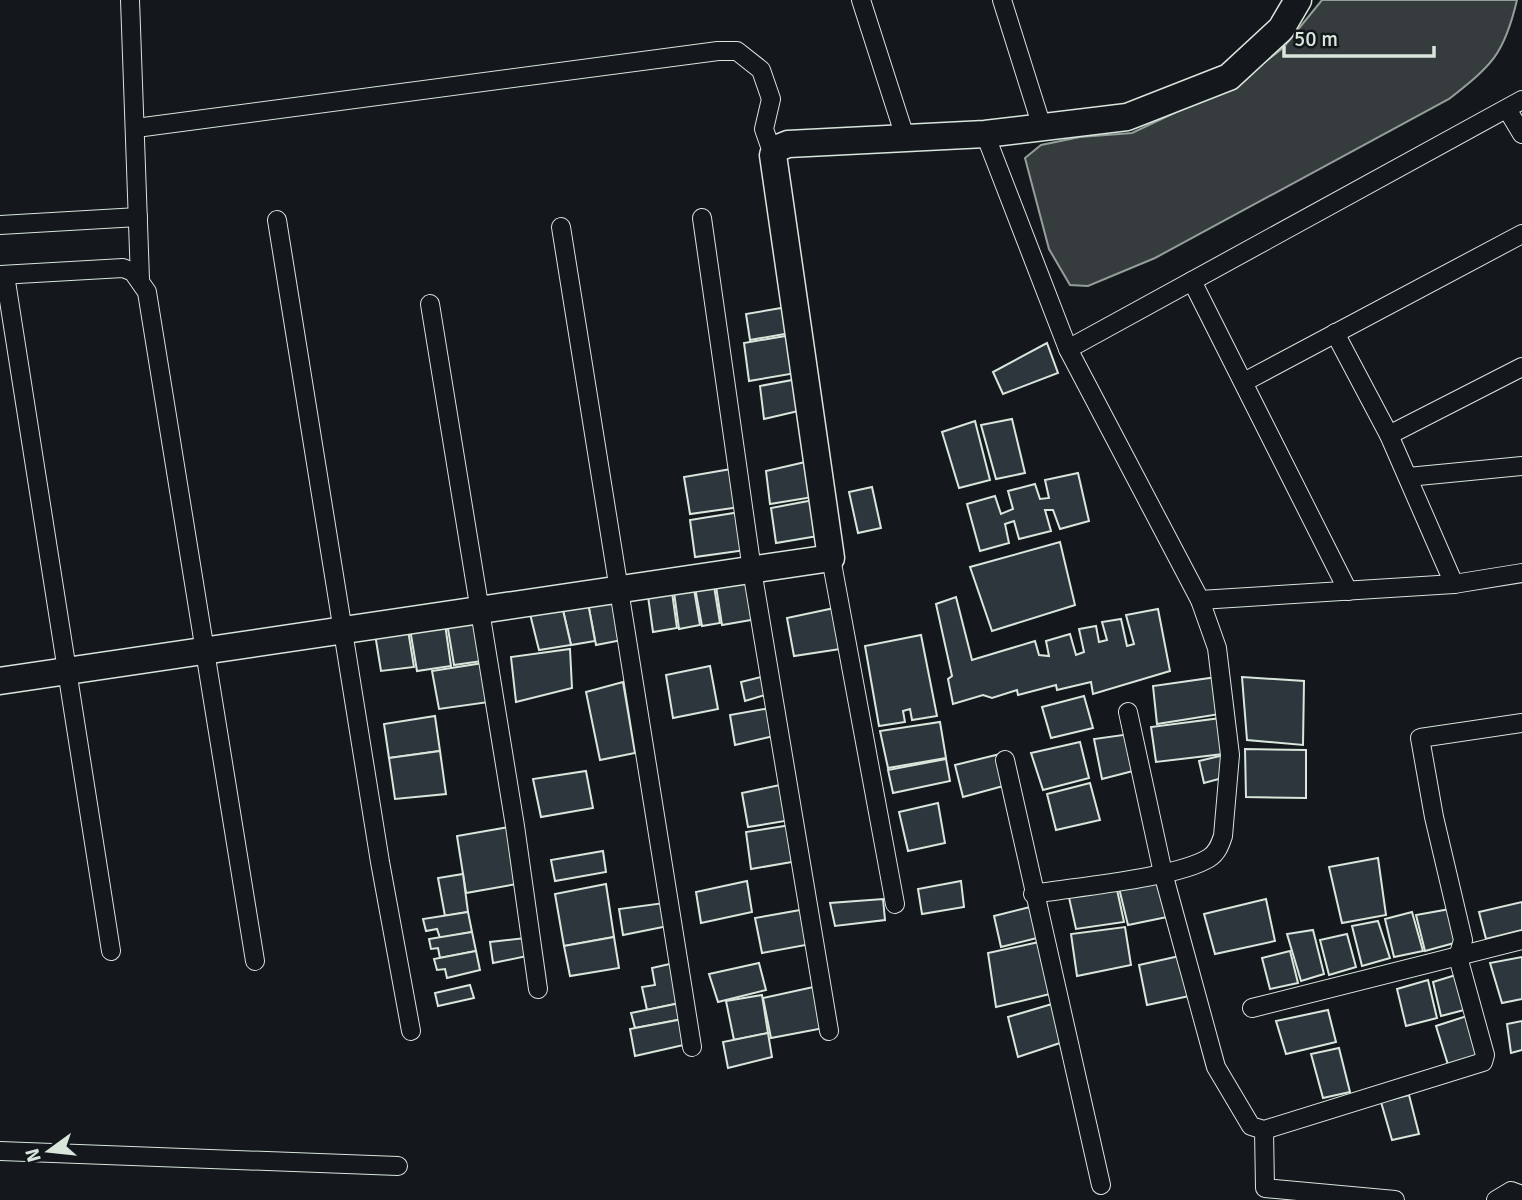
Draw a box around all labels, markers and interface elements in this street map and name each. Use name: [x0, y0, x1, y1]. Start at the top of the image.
scale bar: [1284, 14, 1434, 58]
text: 50 m: [1294, 26, 1338, 52]
north arrow: [14, 1116, 84, 1186]
text: N: [20, 1146, 47, 1165]

